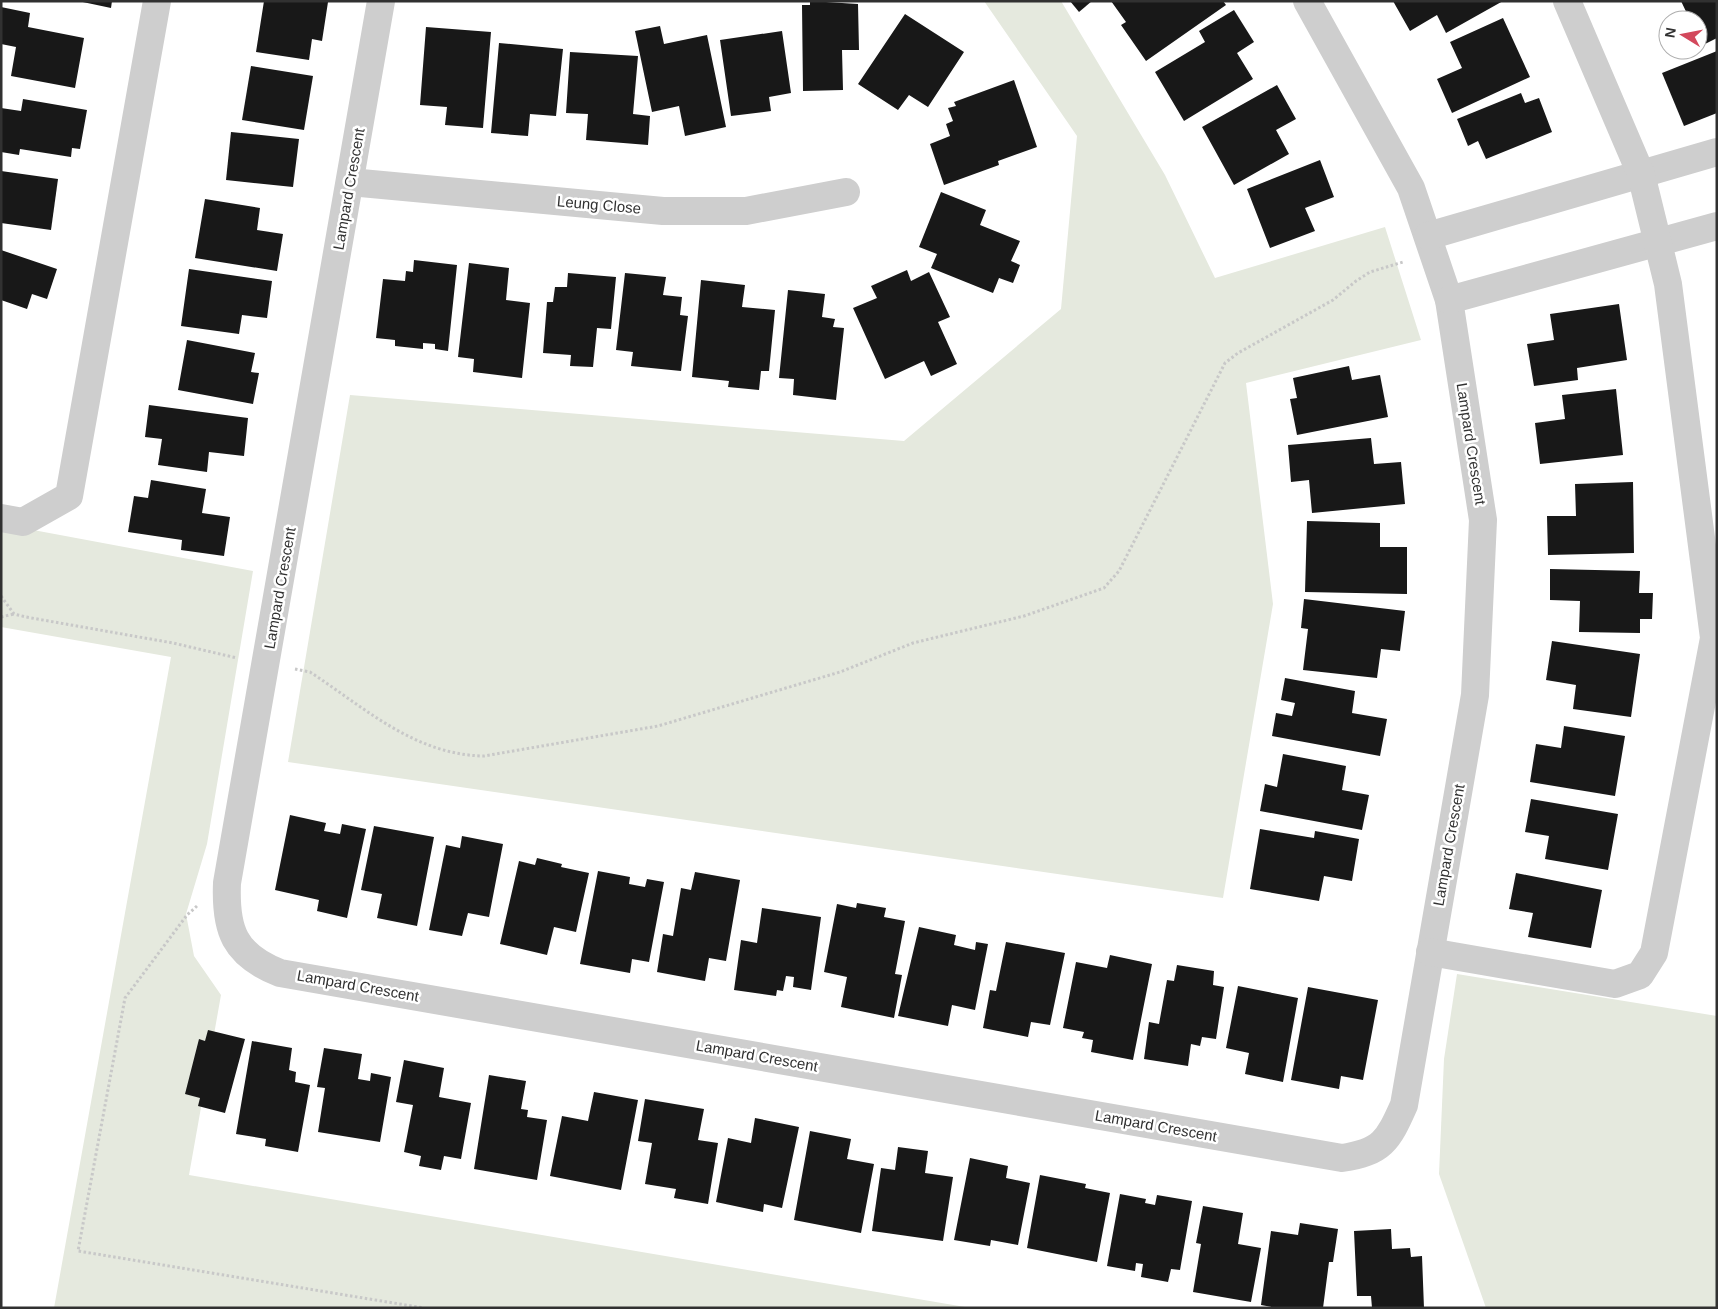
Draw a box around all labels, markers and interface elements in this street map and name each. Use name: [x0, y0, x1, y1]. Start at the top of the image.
north arrow: [1658, 10, 1708, 60]
text: N: [1661, 26, 1679, 39]
street label: Lampard Crescent: [329, 126, 368, 251]
street label: Leung Close: [556, 192, 642, 217]
street label: Lampard Crescent: [1453, 382, 1490, 507]
street label: Lampard Crescent: [260, 525, 299, 650]
street label: Lampard Crescent: [1429, 782, 1468, 907]
street label: Lampard Crescent: [296, 966, 421, 1005]
street label: Lampard Crescent: [695, 1036, 820, 1075]
street label: Lampard Crescent: [1094, 1106, 1219, 1145]

